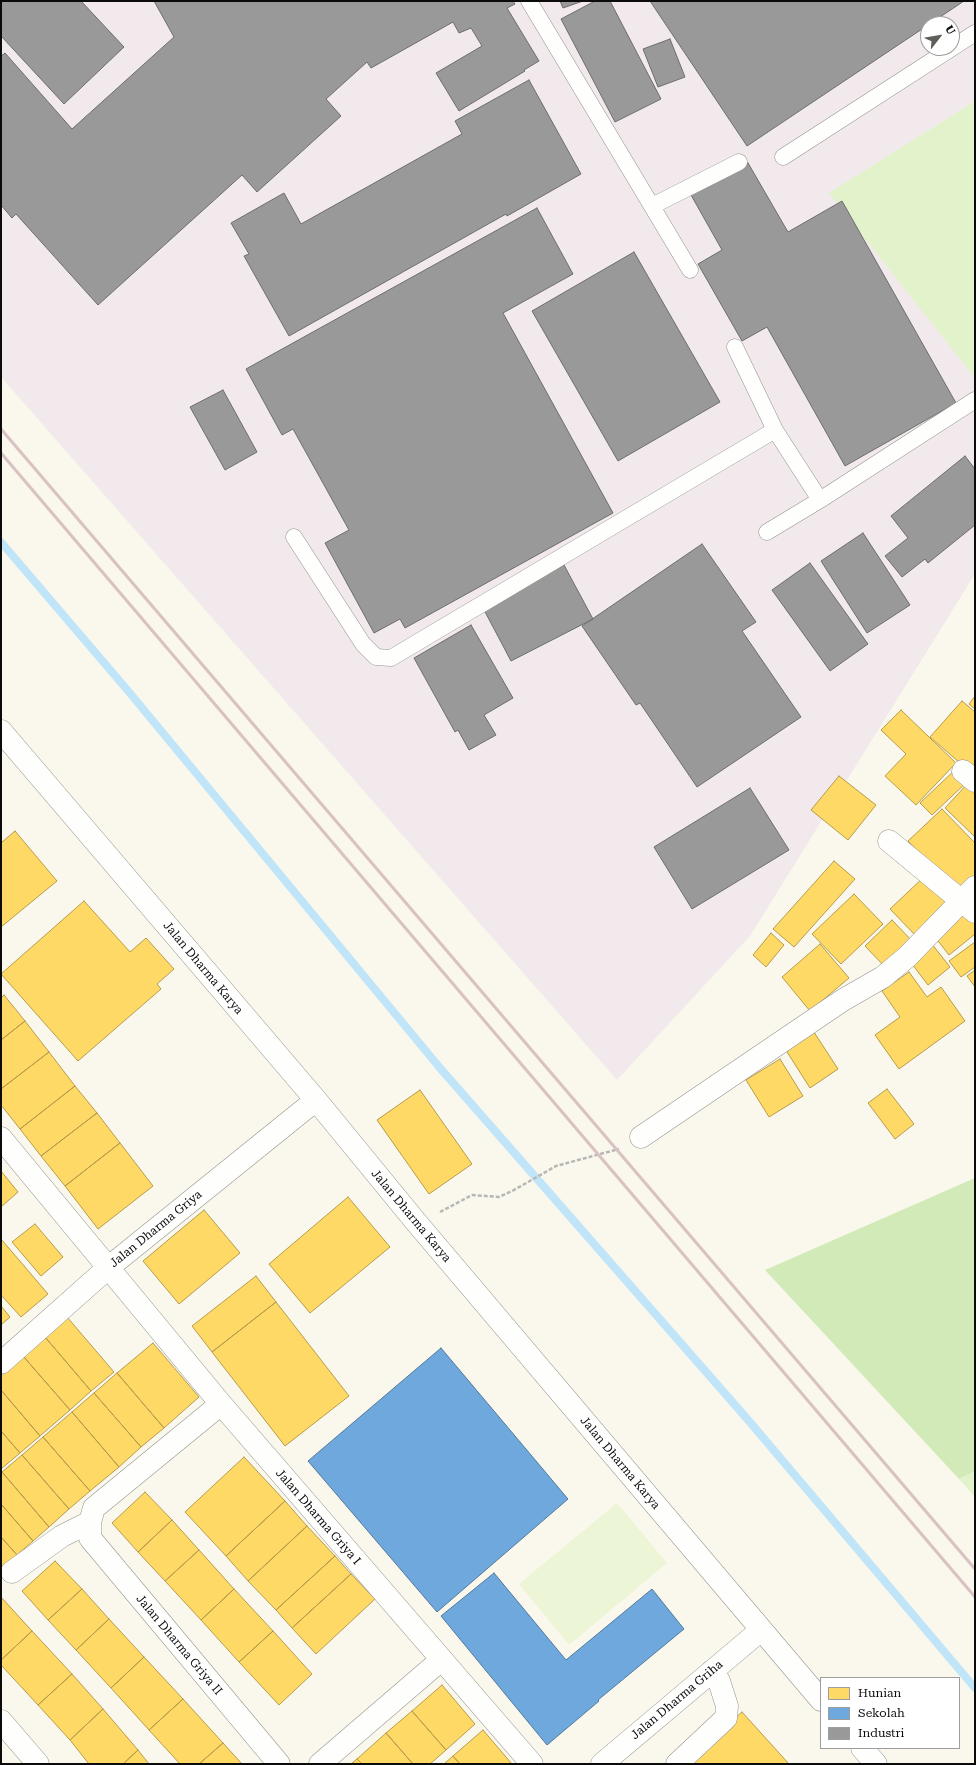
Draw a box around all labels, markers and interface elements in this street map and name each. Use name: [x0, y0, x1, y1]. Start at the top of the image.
north arrow: [920, 16, 960, 56]
text: U: [942, 23, 958, 37]
street label: Jalan Dharma Karya: [160, 919, 246, 1017]
street label: Jalan Dharma Karya: [368, 1167, 454, 1265]
street label: Jalan Dharma Griya: [107, 1187, 205, 1271]
street label: Jalan Dharma Karya: [577, 1414, 663, 1512]
street label: Jalan Dharma Griya I: [273, 1466, 363, 1568]
street label: Jalan Dharma Griya II: [133, 1592, 225, 1698]
street label: Jalan Dharma Griha: [628, 1657, 726, 1743]
legend: [820, 1677, 960, 1749]
text: Hunian: [858, 1686, 901, 1700]
text: Sekolah: [858, 1706, 905, 1720]
text: Industri: [858, 1726, 904, 1740]

